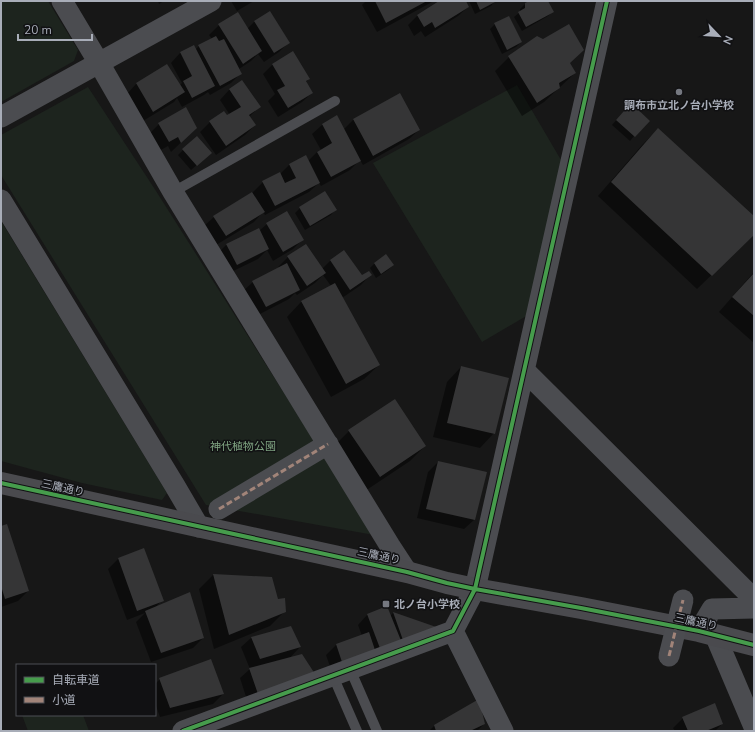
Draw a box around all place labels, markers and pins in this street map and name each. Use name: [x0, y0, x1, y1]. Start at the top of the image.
marker: 調布市立北ノ台小学校: [674, 87, 684, 97]
place label: 調布市立北ノ台小学校: [624, 98, 734, 113]
place label: 北ノ台小学校: [394, 597, 460, 612]
marker: 北ノ台小学校: [381, 599, 391, 609]

